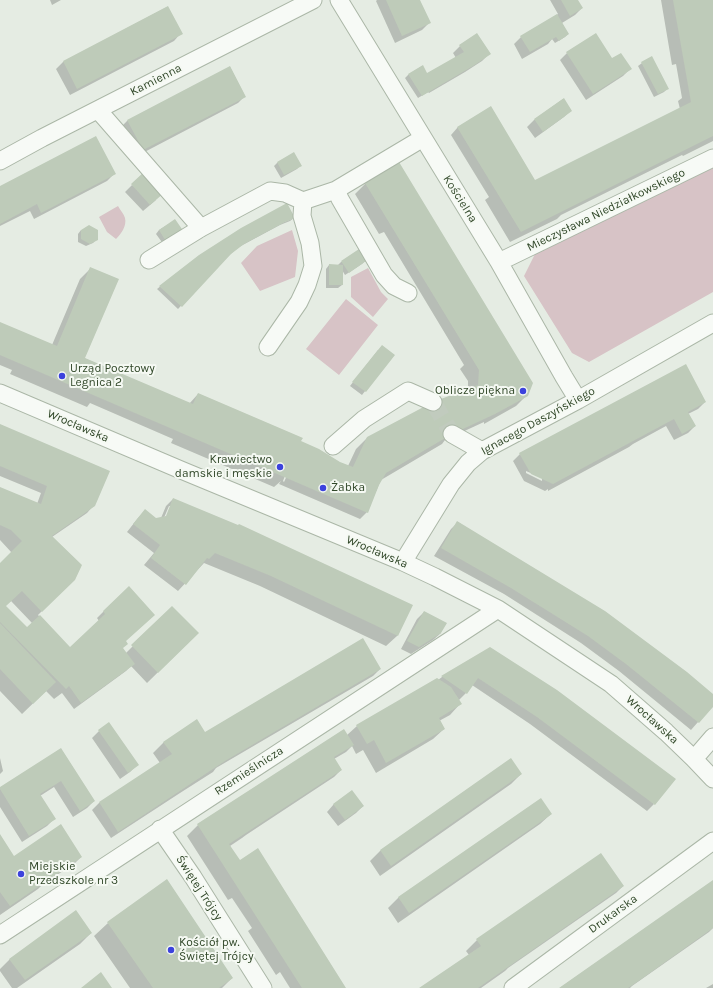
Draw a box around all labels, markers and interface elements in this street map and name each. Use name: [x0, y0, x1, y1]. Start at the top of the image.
street label: Kamienna: [128, 61, 184, 99]
street label: Mieczysława Niedziałkowskiego: [525, 165, 687, 255]
street label: Kościelna: [440, 173, 480, 225]
place label: Urząd Pocztowy Legnica 2: [70, 362, 155, 390]
marker: Urząd Pocztowy Legnica 2: [57, 371, 67, 381]
place label: Oblicze piękna: [435, 384, 515, 398]
street label: Ignacego Daszyńskiego: [479, 384, 597, 458]
marker: Oblicze piękna: [518, 386, 528, 396]
street label: Wrocławska: [45, 407, 111, 445]
place label: Krawiectwo damskie i męskie: [175, 453, 272, 481]
marker: Krawiectwo damskie i męskie: [275, 462, 285, 472]
place label: Żabka: [331, 481, 365, 495]
marker: Żabka: [318, 483, 328, 493]
street label: Wrocławska: [344, 533, 410, 571]
street label: Wrocławska: [623, 693, 681, 747]
street label: Rzemieślnicza: [212, 743, 286, 799]
street label: Świętej Trójcy: [173, 853, 225, 923]
place label: Miejskie Przedszkole nr 3: [29, 860, 118, 888]
marker: Miejskie Przedszkole nr 3: [16, 869, 26, 879]
street label: Drukarska: [586, 891, 640, 937]
place label: Kościół pw. Świętej Trójcy: [179, 936, 254, 964]
marker: Kościół pw. Świętej Trójcy: [166, 945, 176, 955]

